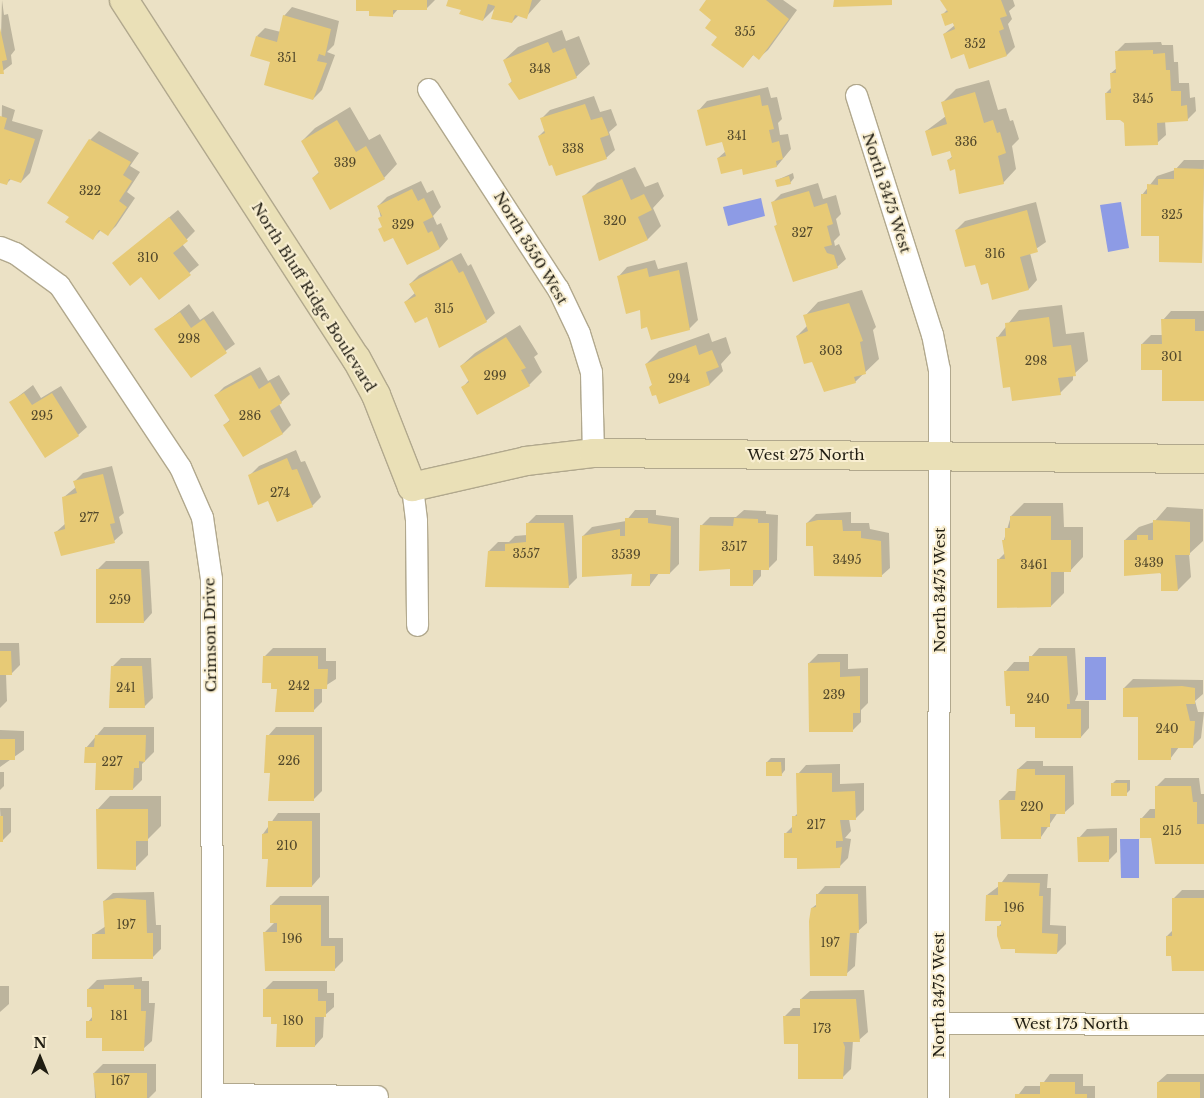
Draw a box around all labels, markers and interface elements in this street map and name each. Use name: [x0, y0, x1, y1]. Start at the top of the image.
house number: 355: [734, 25, 756, 39]
house number: 352: [964, 37, 986, 51]
house number: 351: [277, 51, 297, 65]
house number: 348: [529, 62, 551, 76]
house number: 345: [1132, 92, 1154, 106]
house number: 341: [727, 129, 747, 143]
street label: North 3475 West: [859, 130, 915, 256]
house number: 336: [955, 135, 977, 149]
house number: 338: [562, 142, 584, 156]
house number: 339: [334, 156, 356, 170]
house number: 322: [79, 184, 101, 198]
street label: North 3550 West: [490, 188, 572, 308]
street label: North Bluff Ridge Boulevard: [248, 199, 380, 395]
house number: 325: [1161, 208, 1183, 222]
house number: 320: [603, 214, 627, 228]
house number: 329: [392, 218, 414, 232]
house number: 327: [792, 226, 812, 240]
house number: 316: [985, 247, 1005, 261]
house number: 310: [137, 251, 159, 265]
house number: 315: [434, 302, 454, 316]
house number: 298: [178, 332, 200, 346]
house number: 303: [819, 344, 843, 358]
house number: 301: [1161, 350, 1183, 364]
house number: 298: [1025, 354, 1047, 368]
house number: 299: [484, 369, 506, 383]
house number: 294: [668, 372, 690, 386]
house number: 295: [31, 409, 53, 423]
house number: 286: [239, 409, 261, 423]
street label: West 275 North: [747, 446, 865, 464]
house number: 274: [270, 486, 290, 500]
house number: 277: [79, 511, 99, 525]
street label: North 3475 West: [931, 527, 949, 653]
house number: 3517: [721, 540, 747, 554]
house number: 3557: [512, 547, 540, 561]
house number: 3539: [611, 548, 641, 562]
house number: 3495: [833, 553, 861, 567]
house number: 3439: [1134, 556, 1164, 570]
house number: 3461: [1020, 558, 1048, 572]
street label: Crimson Drive: [200, 578, 220, 692]
house number: 259: [109, 593, 131, 607]
house number: 242: [288, 679, 310, 693]
house number: 241: [116, 681, 136, 695]
house number: 239: [823, 688, 845, 702]
house number: 240: [1027, 692, 1049, 706]
house number: 240: [1156, 722, 1178, 736]
house number: 226: [278, 754, 300, 768]
house number: 227: [102, 755, 122, 769]
house number: 220: [1020, 800, 1044, 814]
house number: 217: [807, 818, 825, 832]
house number: 215: [1162, 824, 1182, 838]
house number: 210: [276, 839, 298, 853]
house number: 196: [1004, 901, 1024, 915]
house number: 197: [116, 918, 136, 932]
house number: 196: [282, 932, 302, 946]
street label: North 3475 West: [930, 932, 948, 1058]
house number: 197: [820, 936, 840, 950]
house number: 181: [110, 1009, 128, 1023]
house number: 180: [282, 1014, 304, 1028]
street label: West 175 North: [1014, 1015, 1128, 1033]
house number: 173: [813, 1022, 831, 1036]
north arrow: [15, 1033, 65, 1083]
text: N: [33, 1034, 47, 1052]
house number: 167: [110, 1074, 130, 1088]

